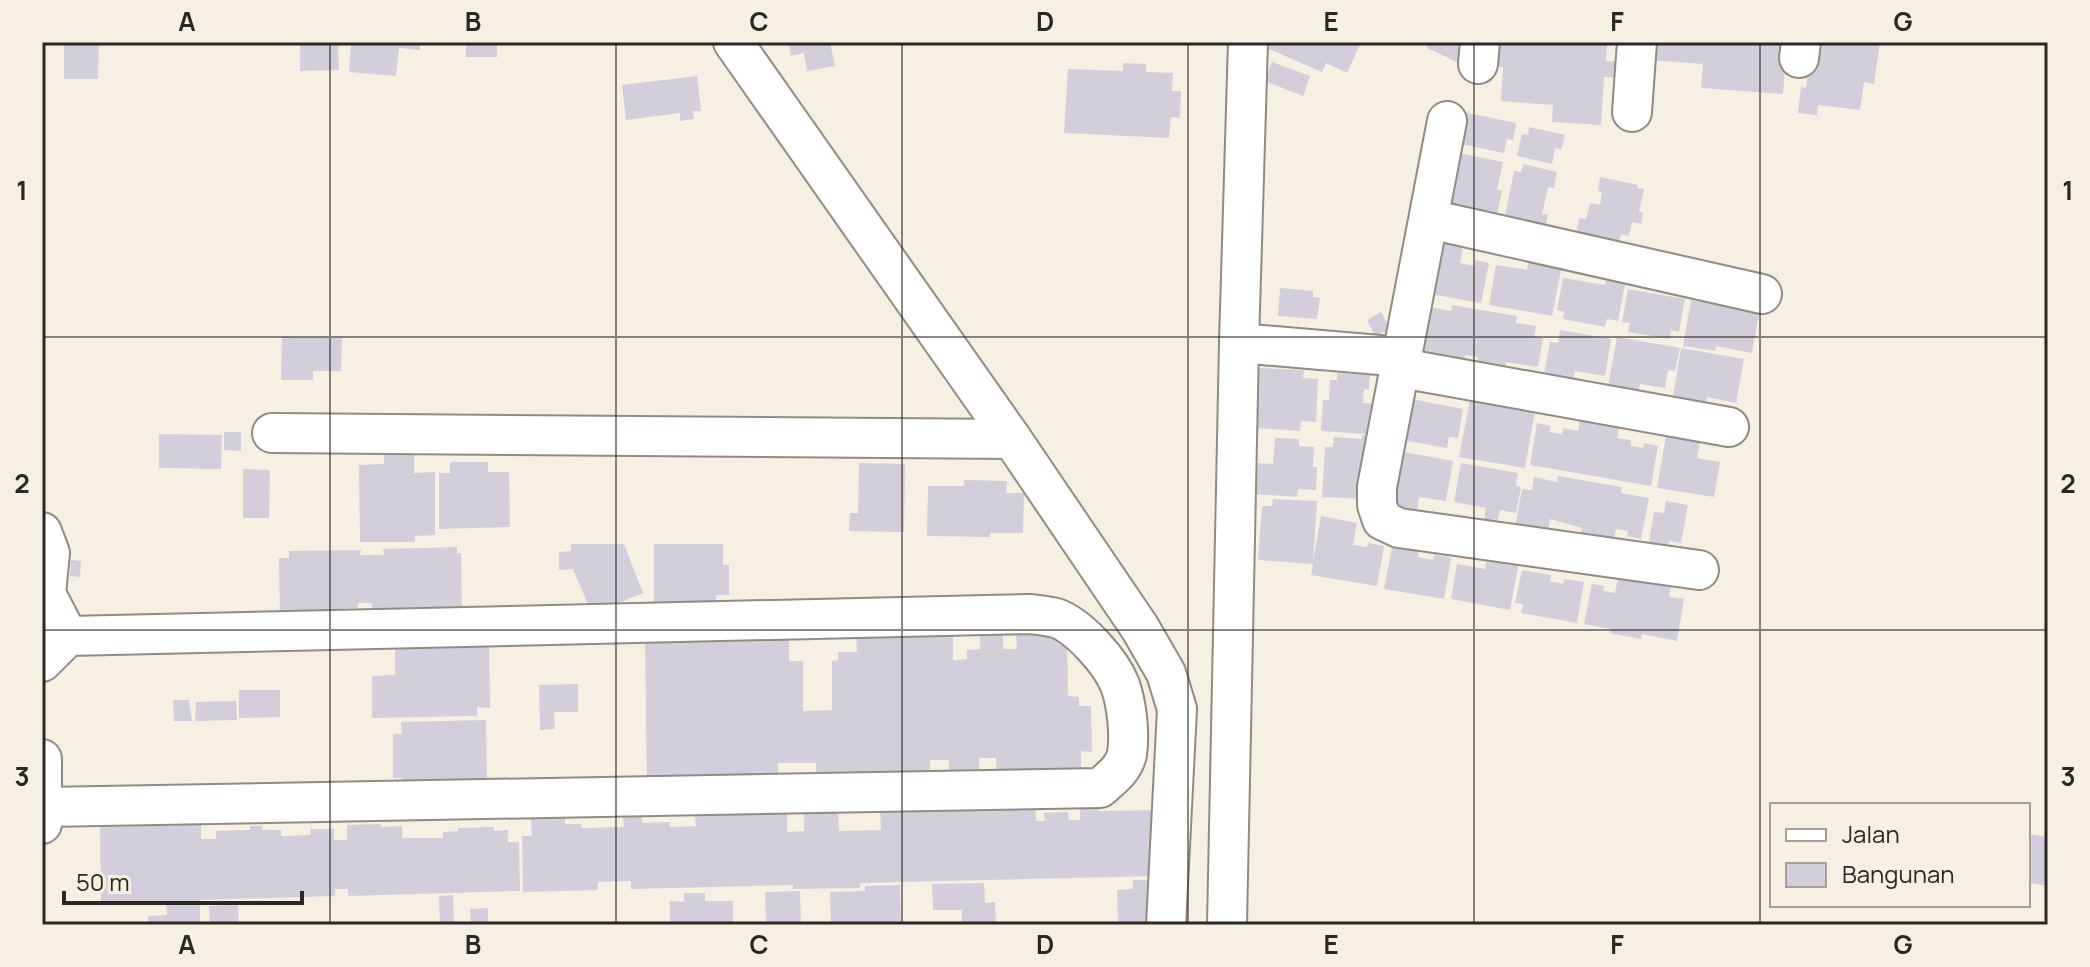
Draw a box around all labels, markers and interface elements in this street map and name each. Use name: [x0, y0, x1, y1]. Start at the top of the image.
text: A: [178, 3, 196, 39]
text: B: [465, 3, 481, 39]
text: C: [749, 3, 769, 39]
text: D: [1036, 3, 1054, 39]
text: E: [1323, 3, 1339, 39]
text: F: [1610, 3, 1624, 39]
text: G: [1893, 3, 1913, 39]
text: 1: [16, 172, 28, 208]
text: 1: [2062, 172, 2074, 208]
text: 2: [14, 465, 30, 501]
text: 2: [2060, 465, 2076, 501]
text: 3: [14, 758, 30, 794]
text: 3: [2060, 758, 2076, 794]
legend: [1770, 803, 2030, 907]
text: Jalan: [1842, 817, 1900, 850]
scale bar: [64, 855, 302, 905]
text: Bangunan: [1842, 857, 1955, 890]
text: 50 m: [76, 865, 130, 898]
text: A: [178, 926, 196, 962]
text: B: [465, 926, 481, 962]
text: C: [749, 926, 769, 962]
text: D: [1036, 926, 1054, 962]
text: E: [1323, 926, 1339, 962]
text: F: [1610, 926, 1624, 962]
text: G: [1893, 926, 1913, 962]

